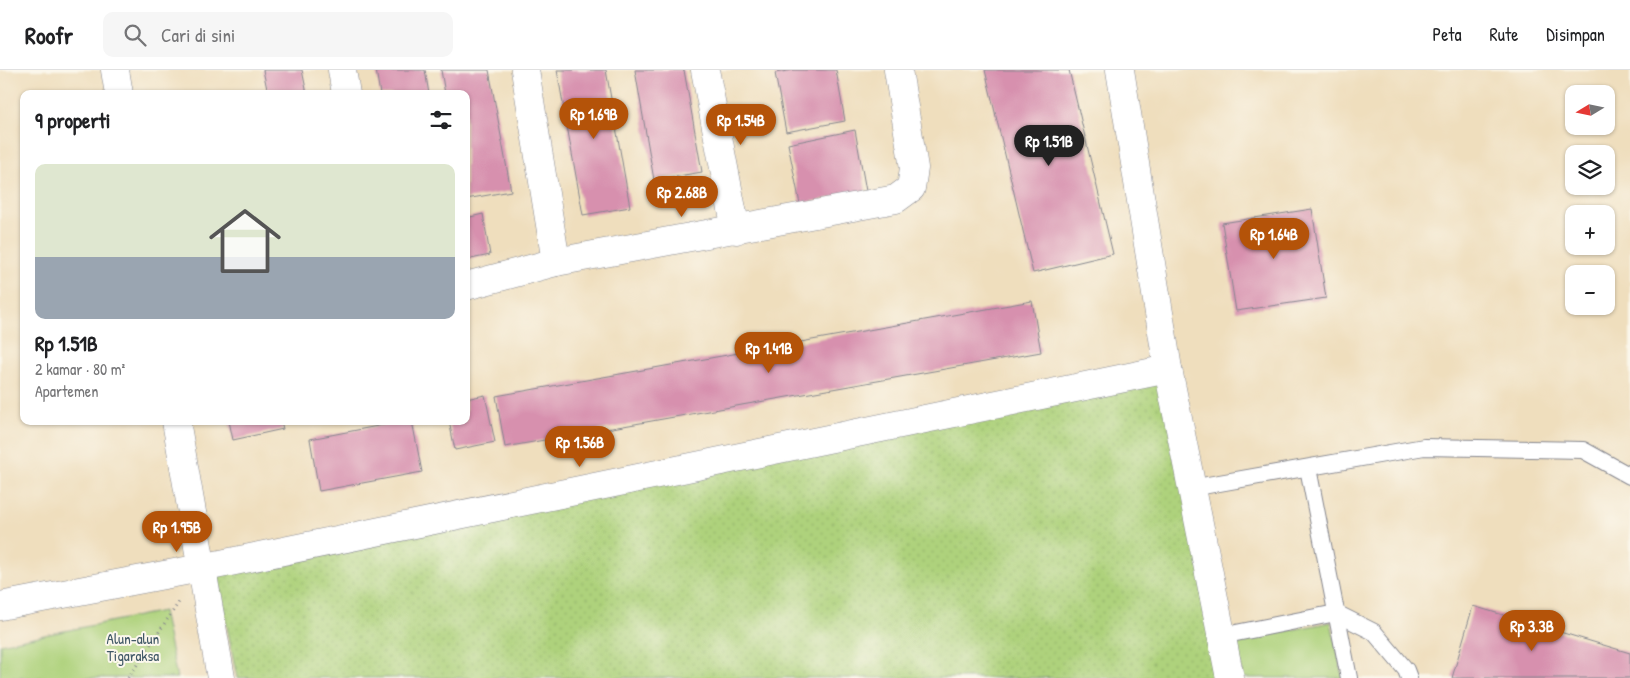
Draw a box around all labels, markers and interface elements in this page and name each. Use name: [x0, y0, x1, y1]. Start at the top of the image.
search box: [103, 12, 453, 57]
text: Roofr: [25, 19, 73, 51]
icon: search: [121, 21, 149, 49]
text: Cari di sini: [161, 22, 235, 48]
text: Peta: [1433, 22, 1462, 47]
text: Rute: [1490, 22, 1518, 47]
text: Disimpan: [1546, 22, 1605, 47]
north arrow: [1565, 85, 1615, 135]
map controls: [1565, 85, 1615, 315]
pin: Rp 1.69B: [542, 98, 646, 140]
text: Rp 1.69B: [570, 103, 618, 125]
pin: Rp 1.54B: [689, 104, 793, 146]
text: 9 properti: [35, 106, 110, 135]
icon: filters: [427, 106, 455, 134]
text: Rp 1.54B: [717, 109, 765, 131]
pin: Rp 1.51B: [997, 124, 1101, 167]
text: Rp 1.51B: [1025, 130, 1073, 152]
button: layers: [1565, 145, 1615, 195]
pin: Rp 2.68B: [630, 176, 734, 218]
text: Rp 2.68B: [657, 181, 707, 203]
icon: home: [200, 196, 290, 286]
button: +: [1565, 205, 1615, 255]
pin: Rp 1.64B: [1222, 218, 1326, 260]
text: Rp 1.64B: [1250, 223, 1298, 245]
button: −: [1565, 265, 1615, 315]
text: Rp 1.51B: [35, 329, 98, 358]
pin: Rp 1.41B: [717, 332, 821, 374]
text: Rp 1.41B: [746, 337, 792, 359]
text: 2 kamar · 80 m²: [35, 358, 125, 380]
text: Apartemen: [35, 380, 98, 402]
pin: Rp 1.56B: [528, 426, 632, 468]
text: Rp 1.56B: [556, 431, 604, 453]
pin: Rp 1.95B: [125, 510, 229, 553]
text: Rp 1.95B: [153, 516, 201, 538]
pin: Rp 3.3B: [1486, 610, 1578, 652]
text: Rp 3.3B: [1510, 615, 1554, 637]
park label: Alun-alun Tigaraksa: [107, 628, 160, 666]

